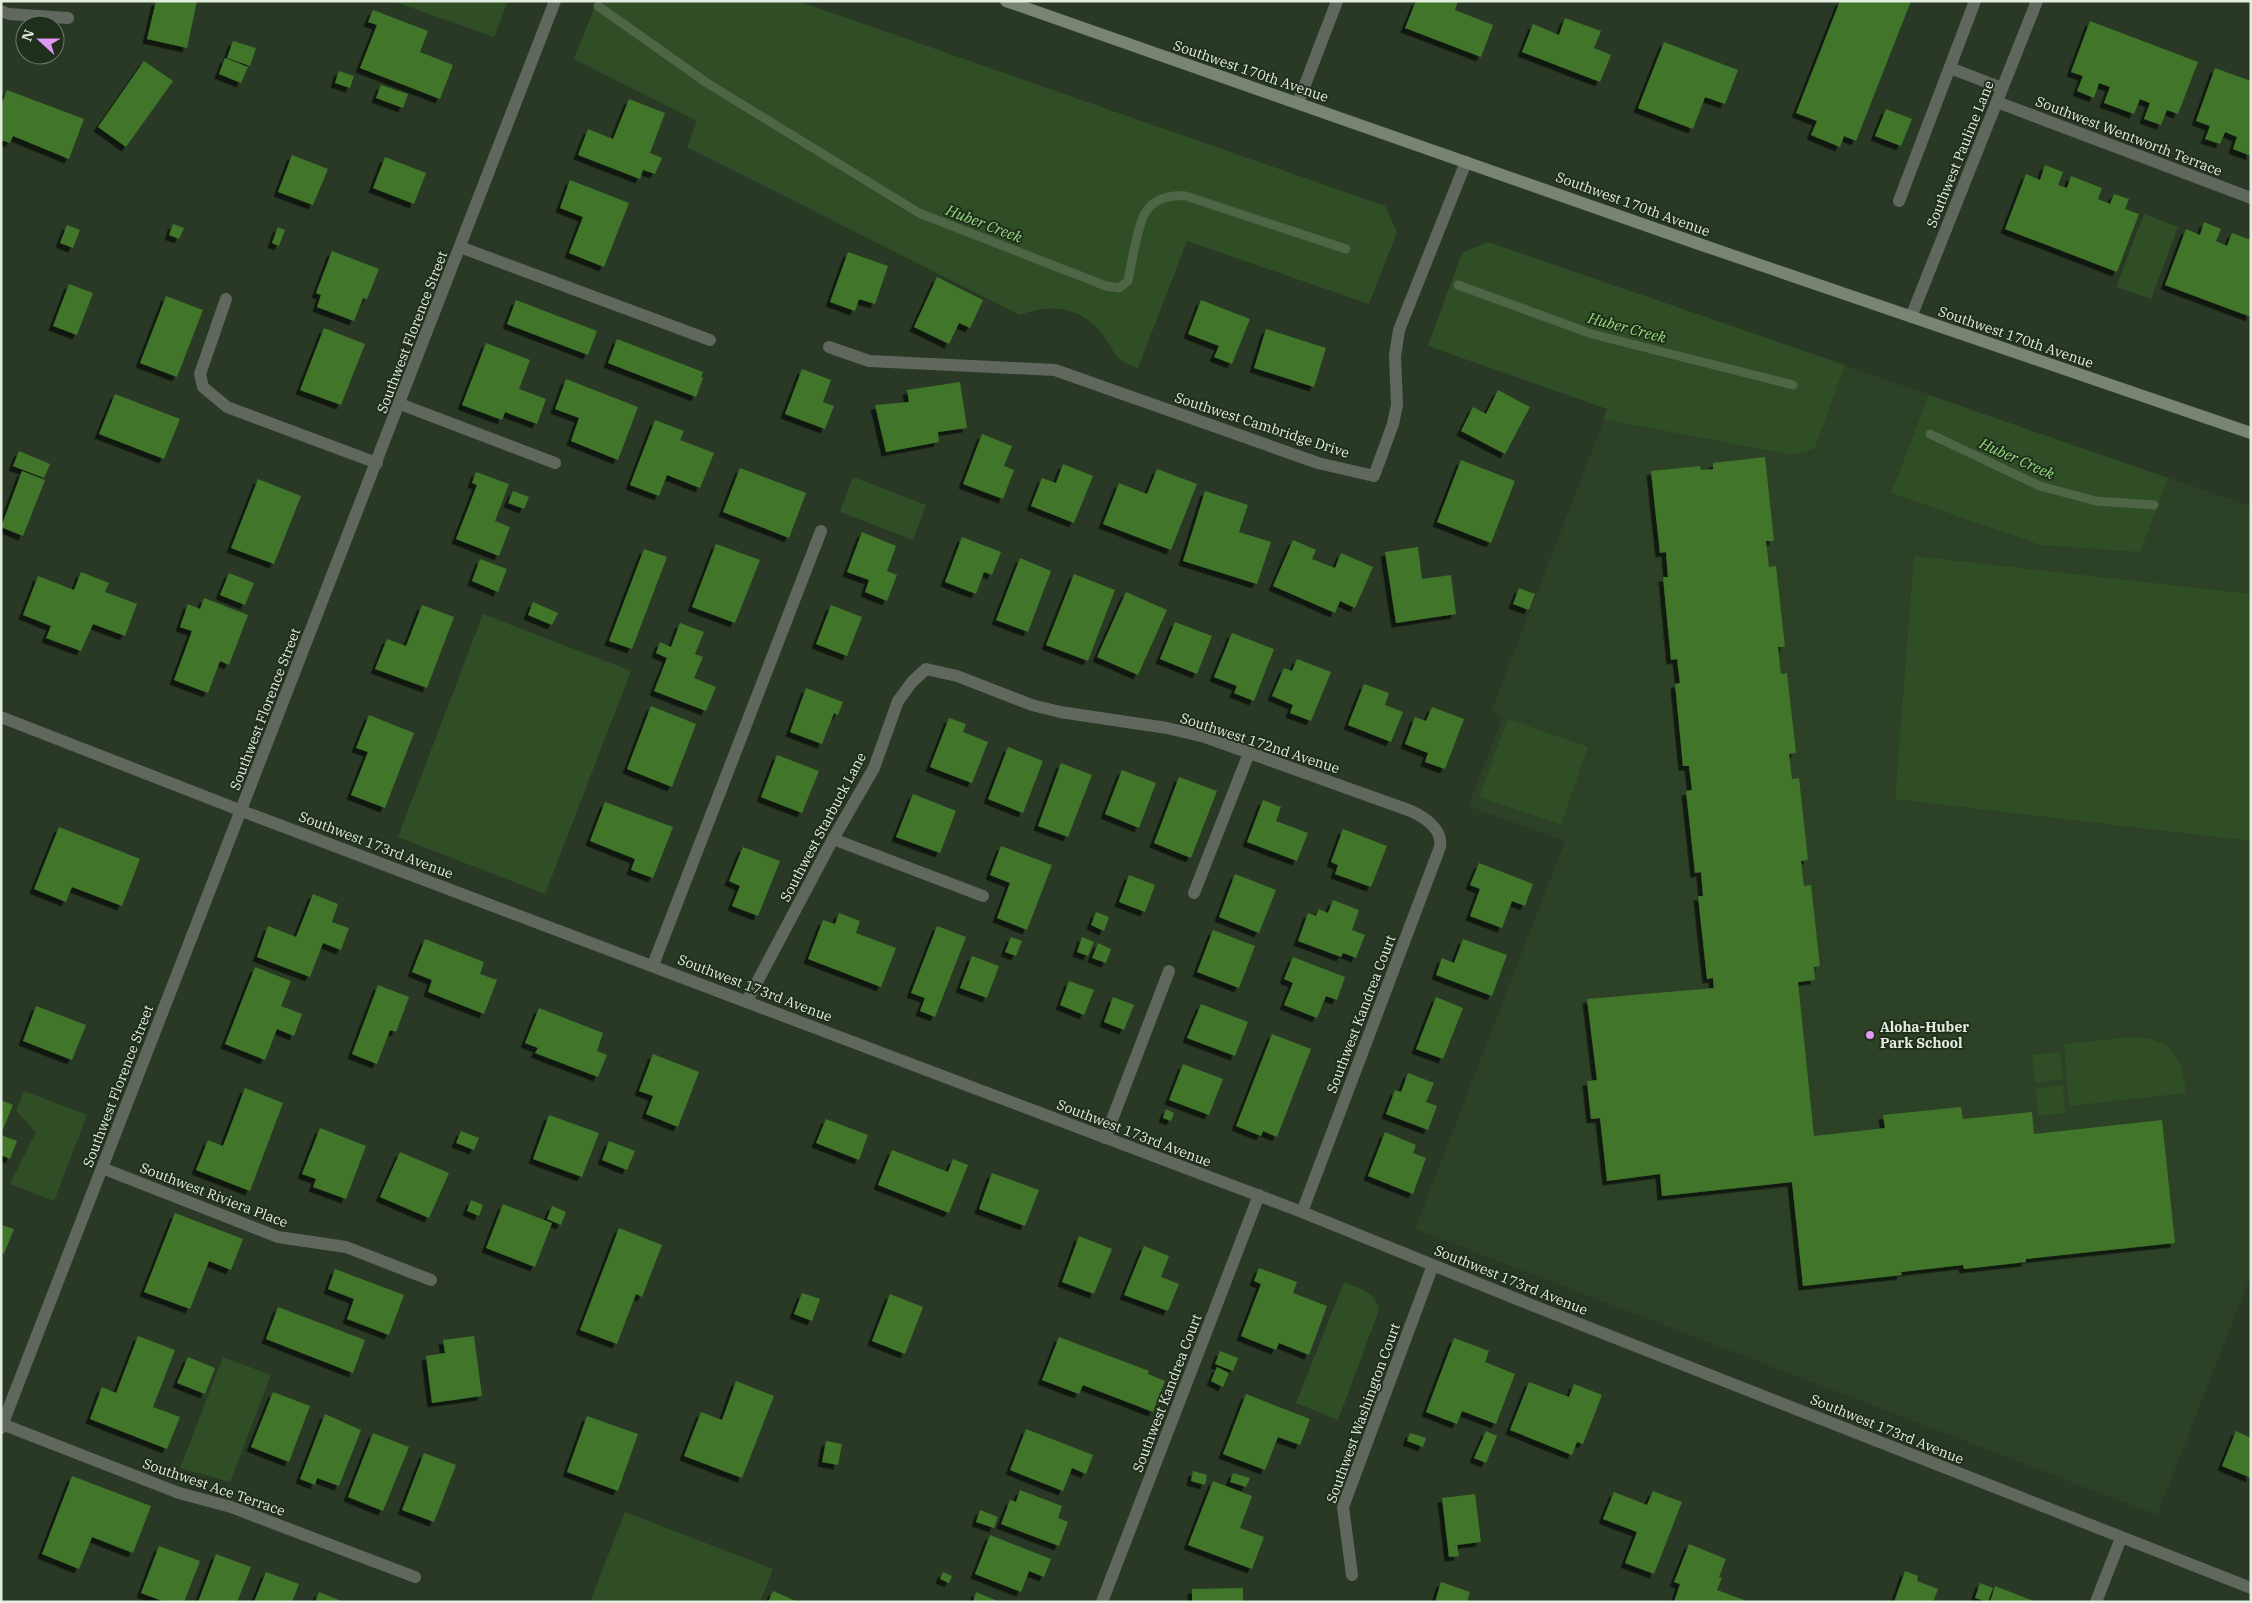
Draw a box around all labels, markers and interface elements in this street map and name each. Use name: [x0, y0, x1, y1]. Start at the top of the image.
north arrow: [15, 15, 65, 65]
text: N: [17, 27, 38, 44]
street label: Southwest 170th Avenue: [1171, 36, 1331, 106]
street label: Southwest Pauline Lane: [1922, 78, 1998, 230]
street label: Southwest Wentworth Terrace: [2033, 92, 2225, 180]
street label: Southwest 170th Avenue: [1553, 168, 1713, 240]
water label: Huber Creek: [942, 200, 1025, 247]
street label: Southwest Florence Street: [373, 248, 451, 416]
street label: Southwest 170th Avenue: [1936, 302, 2096, 372]
water label: Huber Creek: [1585, 308, 1668, 347]
street label: Southwest Cambridge Drive: [1172, 388, 1352, 462]
water label: Huber Creek: [1976, 433, 2058, 484]
street label: Southwest Florence Street: [226, 625, 304, 793]
street label: Southwest 172nd Avenue: [1178, 709, 1342, 777]
street label: Southwest Starbuck Lane: [776, 749, 870, 905]
street label: Southwest 173rd Avenue: [296, 807, 456, 883]
street label: Southwest Kandrea Court: [1323, 932, 1400, 1096]
street label: Southwest 173rd Avenue: [675, 950, 835, 1026]
street label: Southwest Florence Street: [79, 1002, 157, 1170]
place label: Aloha-Huber Park School: [1880, 1018, 1969, 1052]
marker: Aloha-Huber Park School: [1864, 1029, 1876, 1041]
street label: Southwest 173rd Avenue: [1054, 1095, 1214, 1171]
street label: Southwest Riviera Place: [137, 1158, 291, 1232]
street label: Southwest 173rd Avenue: [1432, 1241, 1590, 1319]
street label: Southwest Kandrea Court: [1129, 1311, 1206, 1475]
street label: Southwest Washington Court: [1322, 1320, 1404, 1505]
street label: Southwest 173rd Avenue: [1808, 1390, 1966, 1468]
street label: Southwest Ace Terrace: [140, 1454, 288, 1520]

